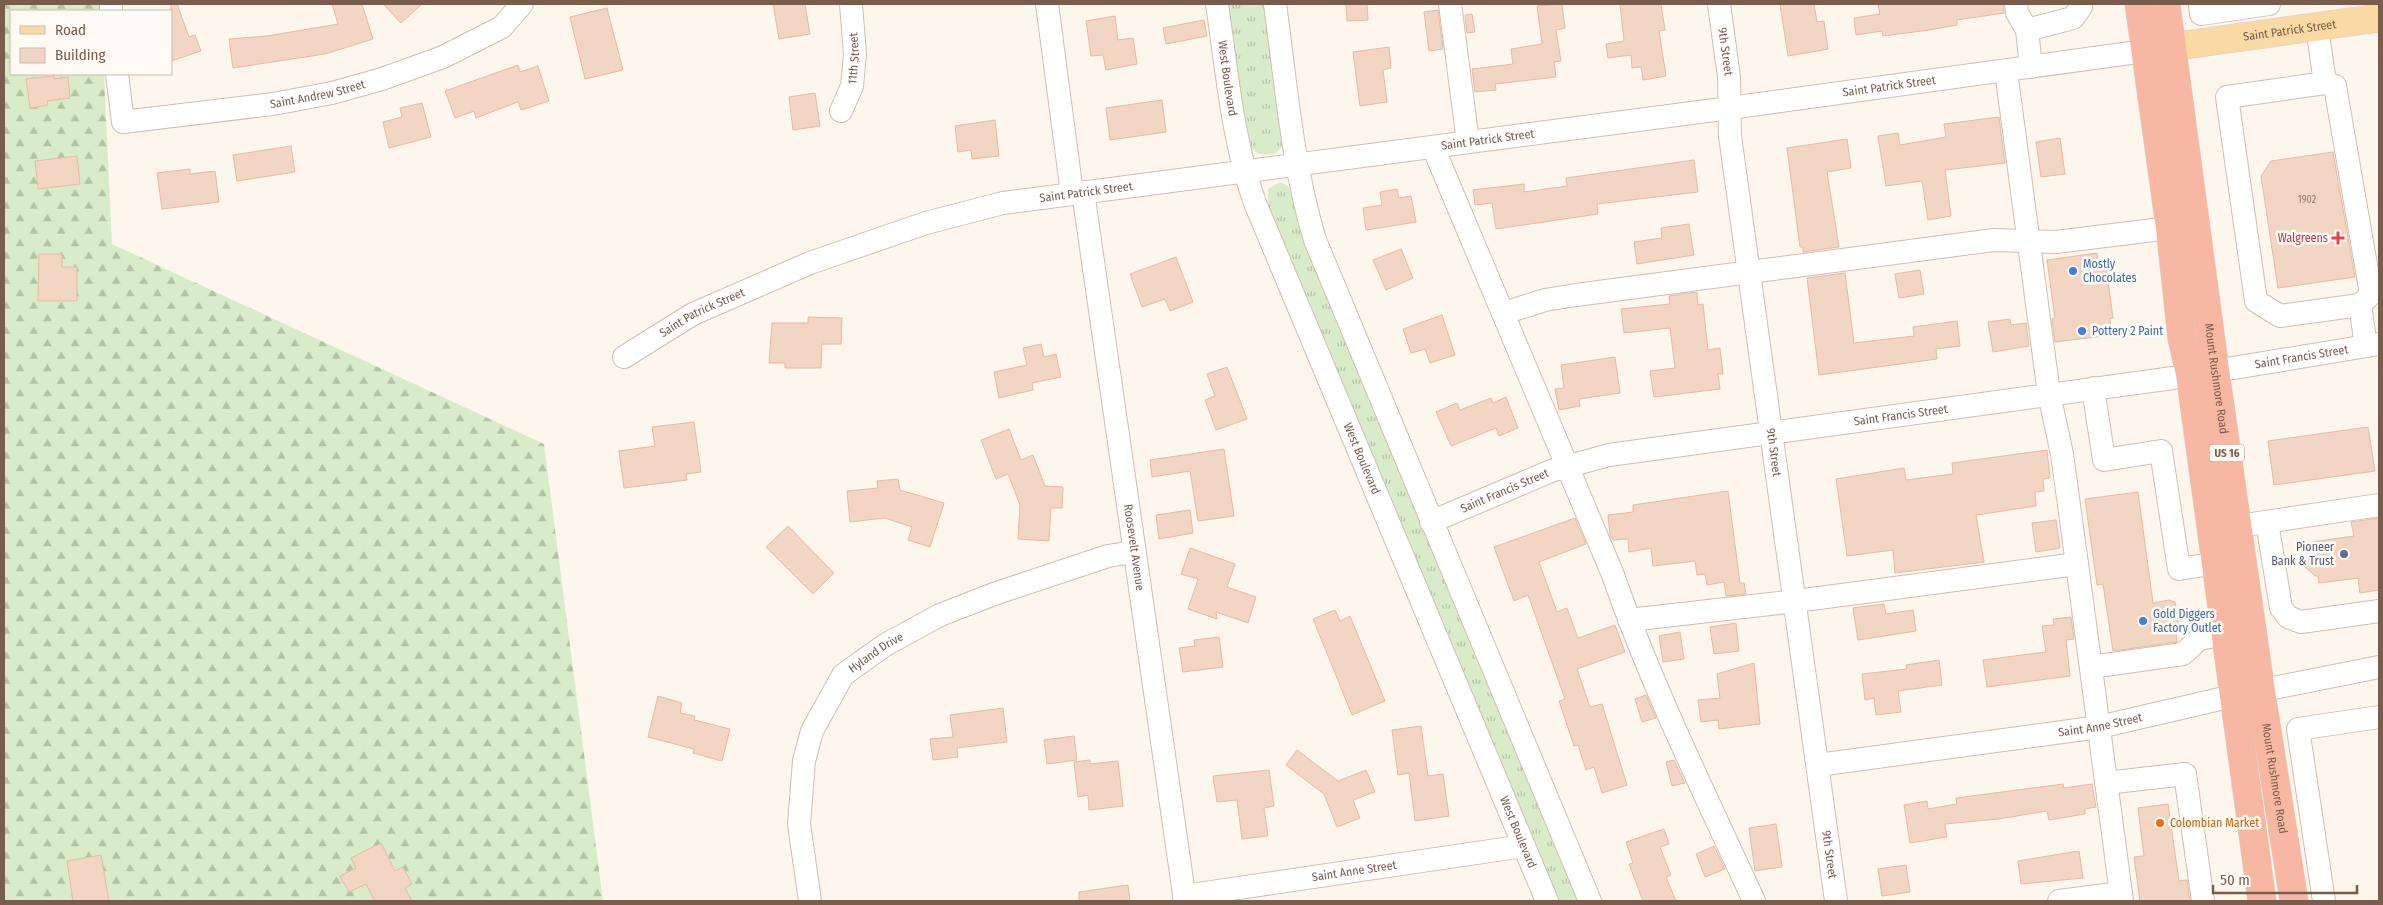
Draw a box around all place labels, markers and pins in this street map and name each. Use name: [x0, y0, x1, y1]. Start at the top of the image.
place label: Walgreens: [2278, 231, 2328, 245]
marker: Walgreens: [2332, 232, 2344, 244]
place label: Mostly Chocolates: [2083, 257, 2137, 285]
marker: Mostly Chocolates: [2067, 265, 2079, 277]
place label: Pottery 2 Paint: [2092, 324, 2163, 338]
marker: Pottery 2 Paint: [2076, 325, 2088, 337]
place label: Pioneer Bank & Trust: [2271, 540, 2335, 568]
marker: Pioneer Bank & Trust: [2338, 548, 2350, 560]
place label: Gold Diggers Factory Outlet: [2153, 607, 2222, 635]
marker: Gold Diggers Factory Outlet: [2137, 615, 2149, 627]
place label: Colombian Market: [2170, 816, 2259, 830]
marker: Colombian Market: [2154, 817, 2166, 829]

